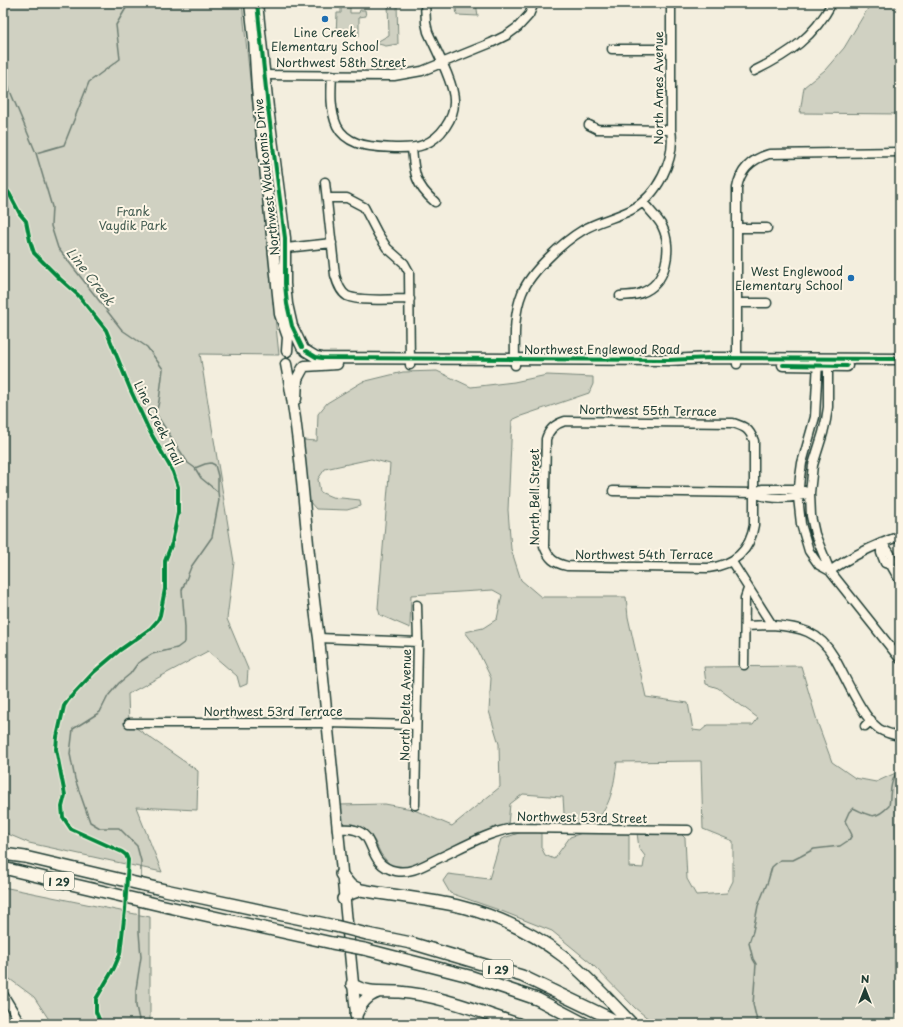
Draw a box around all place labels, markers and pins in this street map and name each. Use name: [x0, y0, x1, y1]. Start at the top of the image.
marker: Line Creek Elementary School: [320, 14, 330, 24]
place label: Line Creek Elementary School: [271, 23, 379, 55]
place label: West Englewood Elementary School: [735, 262, 843, 294]
marker: West Englewood Elementary School: [846, 273, 856, 283]

